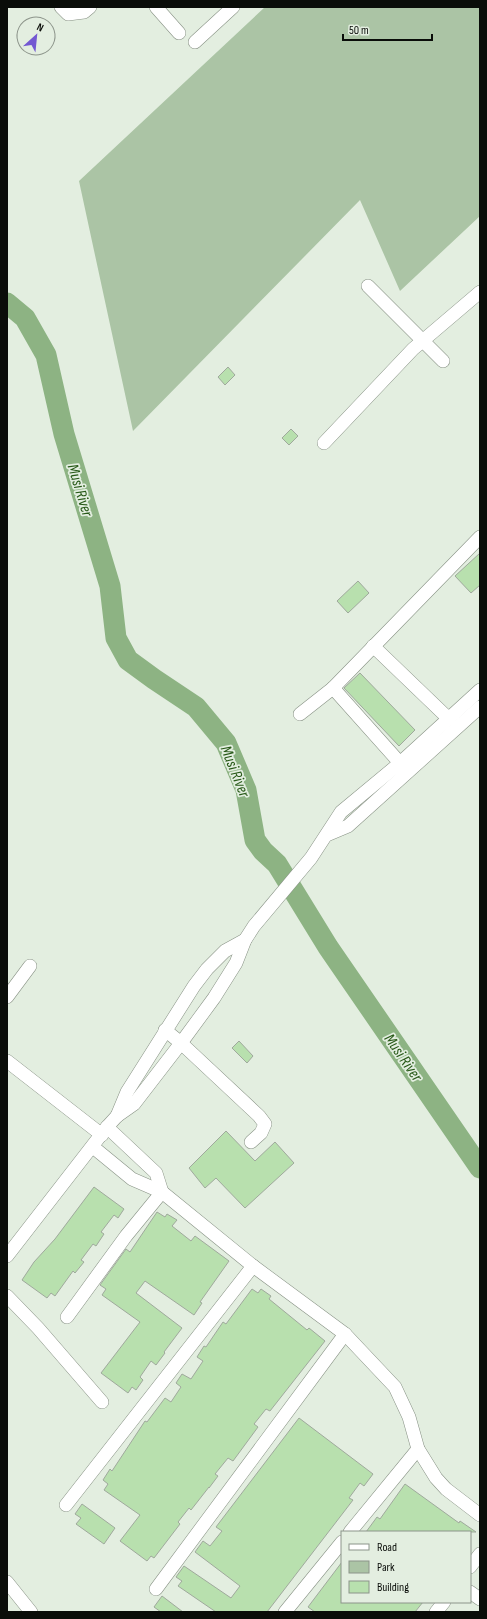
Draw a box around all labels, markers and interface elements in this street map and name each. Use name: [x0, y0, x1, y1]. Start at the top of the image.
north arrow: [16, 16, 56, 56]
scale bar: [343, 16, 432, 42]
text: N: [35, 20, 46, 35]
text: 50 m: [349, 23, 369, 38]
water label: Musi River: [63, 462, 97, 519]
water label: Musi River: [216, 743, 254, 800]
water label: Musi River: [380, 1030, 426, 1086]
legend: [341, 1531, 471, 1603]
text: Road: [377, 1540, 397, 1555]
text: Park: [377, 1560, 395, 1575]
text: Building: [377, 1580, 409, 1595]

